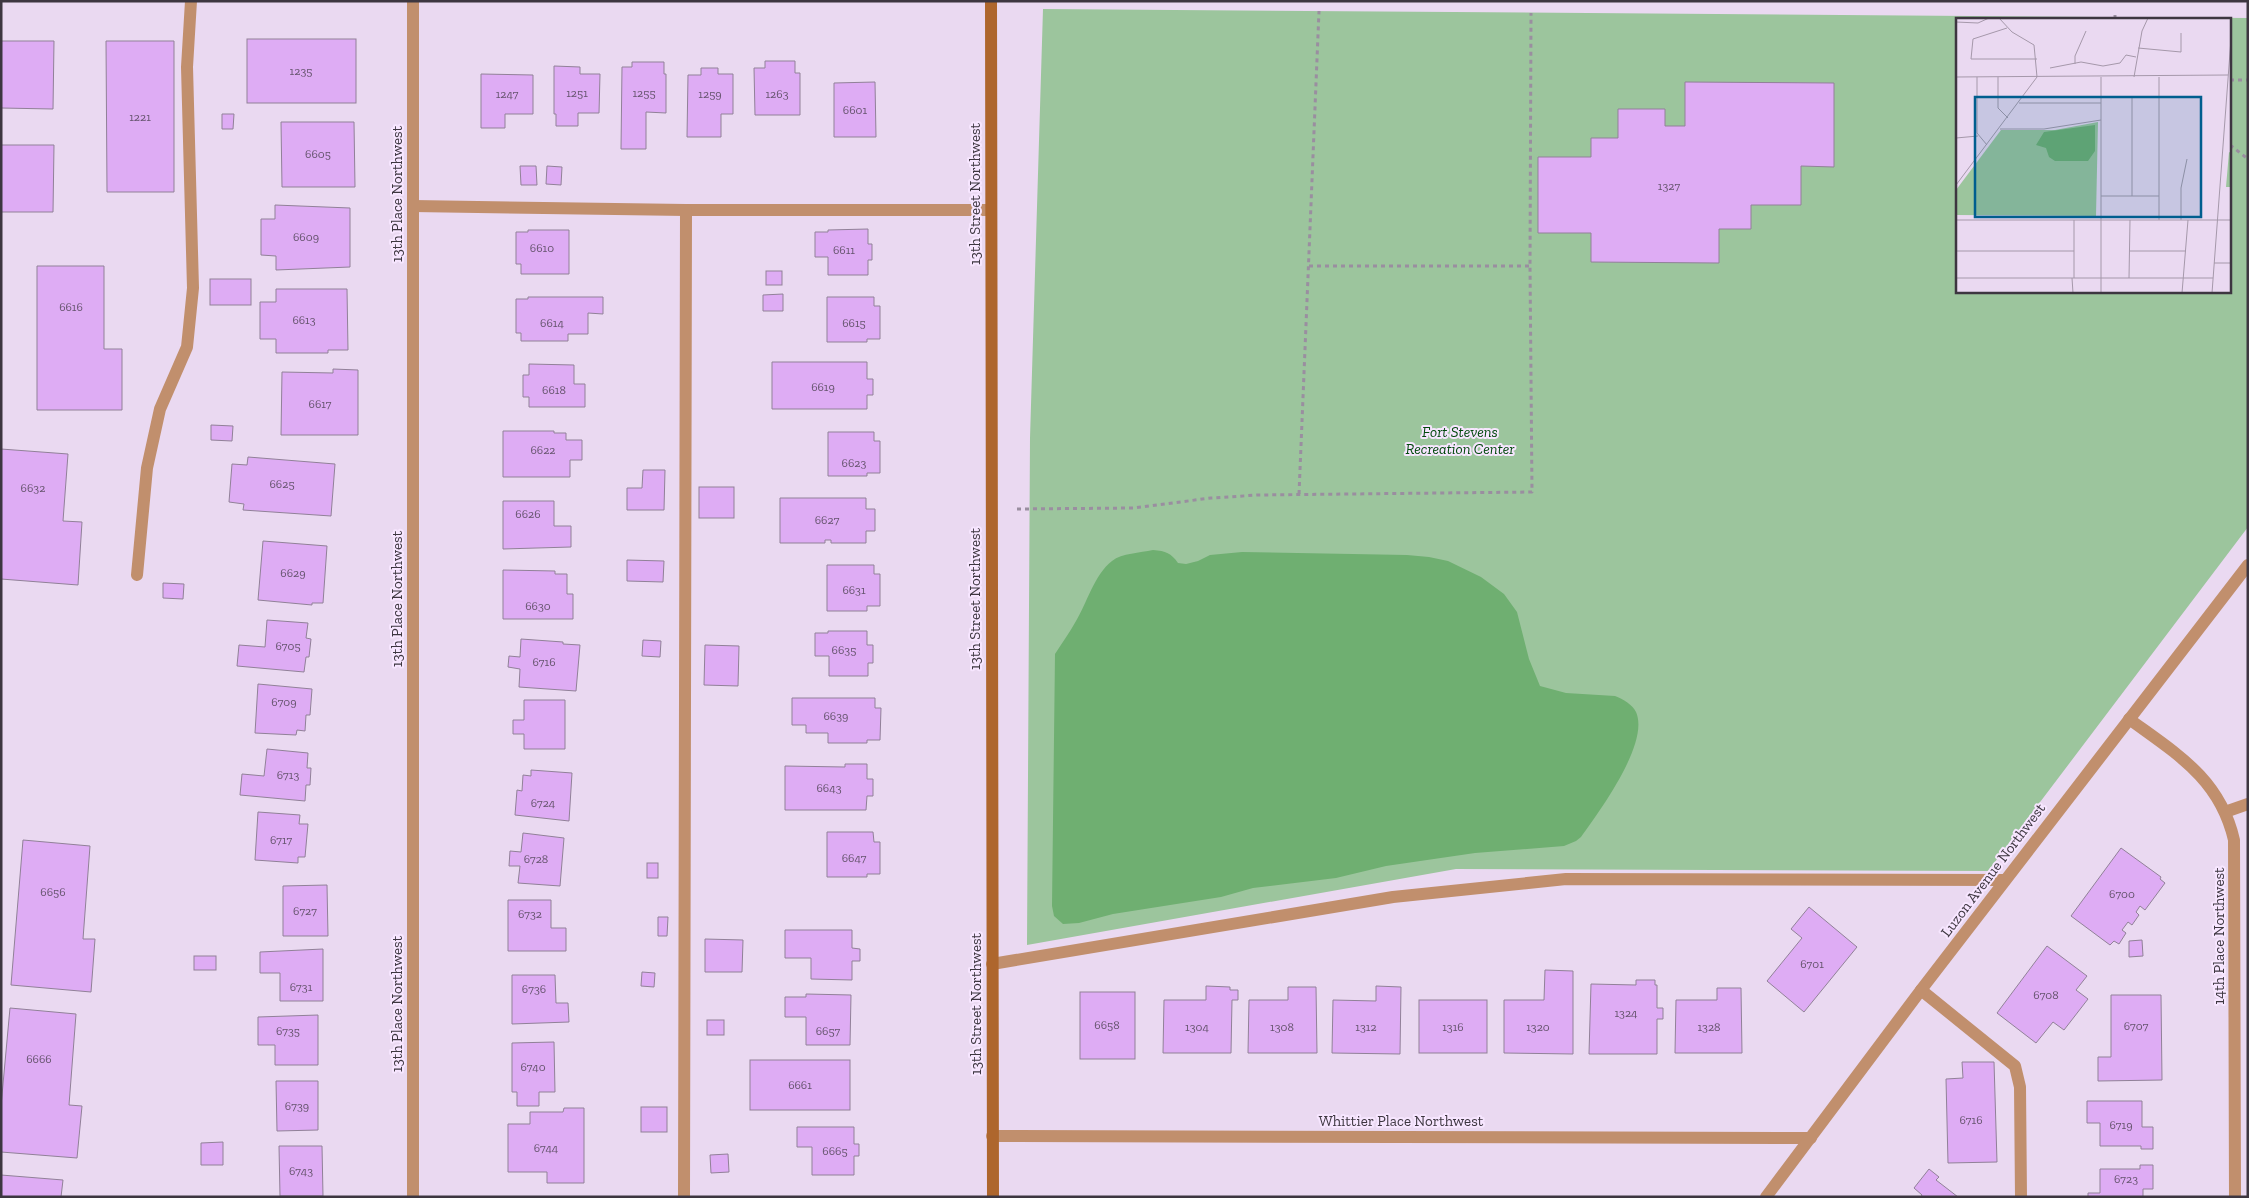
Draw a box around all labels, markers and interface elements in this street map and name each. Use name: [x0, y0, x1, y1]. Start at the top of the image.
inset map: [1956, 18, 2232, 292]
house number: 1235: [290, 64, 312, 78]
house number: 1251: [566, 86, 588, 100]
house number: 1255: [632, 86, 656, 100]
house number: 1247: [496, 87, 519, 101]
house number: 1259: [698, 87, 722, 101]
house number: 1263: [765, 87, 789, 101]
house number: 6601: [843, 103, 868, 117]
house number: 1221: [129, 110, 151, 124]
street label: 13th Street Northwest: [966, 122, 984, 265]
street label: 13th Place Northwest: [388, 125, 406, 262]
house number: 6605: [305, 147, 331, 161]
house number: 1327: [1658, 179, 1681, 193]
house number: 6609: [293, 230, 319, 244]
house number: 6610: [530, 241, 554, 255]
house number: 6611: [833, 243, 855, 257]
house number: 6616: [59, 300, 83, 314]
house number: 6613: [292, 313, 316, 327]
house number: 6614: [540, 316, 564, 330]
house number: 6615: [842, 316, 866, 330]
house number: 6619: [811, 380, 835, 394]
house number: 6618: [542, 383, 566, 397]
house number: 6617: [309, 397, 332, 411]
park label: Fort Stevens Recreation Center: [1405, 423, 1515, 458]
house number: 6622: [530, 443, 556, 457]
house number: 6623: [842, 456, 867, 470]
house number: 6625: [269, 477, 295, 491]
house number: 6632: [21, 481, 45, 495]
house number: 6626: [515, 507, 541, 521]
house number: 6627: [815, 513, 840, 527]
street label: 13th Street Northwest: [966, 527, 984, 670]
street label: 13th Place Northwest: [388, 530, 406, 667]
house number: 6629: [280, 566, 306, 580]
house number: 6631: [842, 583, 866, 597]
house number: 6630: [525, 599, 551, 613]
house number: 6705: [275, 639, 301, 653]
house number: 6635: [832, 643, 856, 657]
house number: 6716: [532, 655, 556, 669]
house number: 6709: [271, 695, 297, 709]
house number: 6639: [824, 709, 848, 723]
house number: 6713: [277, 768, 299, 782]
house number: 6643: [816, 781, 842, 795]
house number: 6724: [531, 796, 556, 810]
street label: Luzon Avenue Northwest: [1937, 799, 2049, 940]
house number: 6717: [270, 833, 292, 847]
house number: 6647: [842, 851, 867, 865]
house number: 6728: [524, 852, 548, 866]
street label: 14th Place Northwest: [2210, 867, 2228, 1005]
house number: 6656: [40, 885, 66, 899]
house number: 6700: [2109, 887, 2135, 901]
house number: 6727: [293, 904, 317, 918]
house number: 6732: [518, 907, 542, 921]
street label: 13th Street Northwest: [967, 932, 985, 1075]
street label: 13th Place Northwest: [388, 935, 406, 1072]
house number: 6701: [1800, 957, 1824, 971]
house number: 6731: [290, 980, 313, 994]
house number: 6736: [522, 982, 546, 996]
house number: 6708: [2033, 988, 2059, 1002]
house number: 1324: [1614, 1006, 1638, 1020]
house number: 6658: [1094, 1018, 1120, 1032]
house number: 6707: [2124, 1019, 2149, 1033]
house number: 1304: [1185, 1020, 1209, 1034]
house number: 1308: [1270, 1020, 1294, 1034]
house number: 1312: [1355, 1020, 1377, 1034]
house number: 1316: [1442, 1020, 1464, 1034]
house number: 1320: [1526, 1020, 1550, 1034]
house number: 1328: [1697, 1020, 1721, 1034]
house number: 6735: [276, 1024, 300, 1038]
house number: 6657: [816, 1024, 841, 1038]
house number: 6666: [26, 1052, 52, 1066]
house number: 6740: [520, 1060, 546, 1074]
house number: 6661: [788, 1078, 812, 1092]
house number: 6739: [285, 1099, 309, 1113]
street label: Whittier Place Northwest: [1319, 1112, 1484, 1130]
house number: 6716: [1959, 1113, 1983, 1127]
house number: 6719: [2109, 1118, 2133, 1132]
house number: 6744: [534, 1141, 559, 1155]
house number: 6665: [822, 1144, 848, 1158]
house number: 6743: [289, 1164, 313, 1178]
house number: 6723: [2114, 1172, 2138, 1186]

